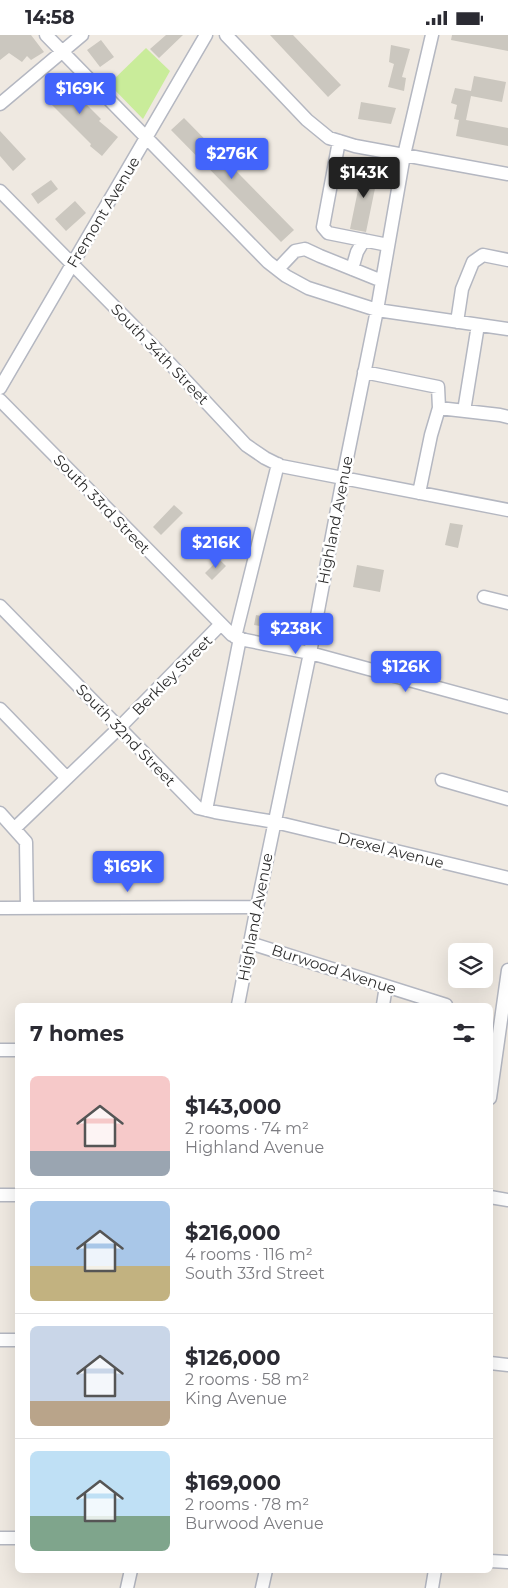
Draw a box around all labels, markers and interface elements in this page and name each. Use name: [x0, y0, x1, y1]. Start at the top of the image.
text: 14:58: [25, 6, 75, 29]
pin: $169K: [45, 73, 115, 115]
text: $169K: [56, 79, 104, 98]
pin: $276K: [197, 137, 267, 180]
text: $276K: [206, 144, 258, 163]
street label: Fremont Avenue: [62, 153, 144, 271]
pin: $143K: [329, 156, 399, 199]
text: $143K: [340, 163, 388, 182]
street label: South 34th Street: [107, 300, 213, 408]
street label: South 33rd Street: [50, 450, 154, 558]
street label: Highland Avenue: [313, 454, 357, 586]
pin: $216K: [181, 527, 251, 569]
text: $216K: [192, 533, 240, 552]
pin: $238K: [261, 613, 331, 655]
text: $238K: [270, 619, 322, 638]
street label: Berkley Street: [128, 631, 216, 719]
pin: $126K: [371, 651, 441, 693]
text: $126K: [382, 657, 430, 676]
street label: South 32nd Street: [72, 680, 180, 790]
street label: Drexel Avenue: [336, 828, 446, 872]
pin: $169K: [93, 851, 163, 893]
street label: Highland Avenue: [233, 851, 277, 983]
text: $169K: [104, 857, 152, 876]
street label: Burwood Avenue: [269, 940, 399, 998]
map controls: [448, 943, 493, 988]
button: layers: [448, 943, 493, 988]
icon: filters: [450, 1019, 478, 1047]
text: 7 homes: [30, 1021, 124, 1046]
text: $143,000: [185, 1094, 281, 1119]
icon: home: [70, 1096, 130, 1156]
text: 2 rooms · 74 m²: [185, 1119, 309, 1138]
text: Highland Avenue: [185, 1138, 324, 1157]
text: $216,000: [185, 1220, 281, 1245]
icon: home: [70, 1221, 130, 1281]
text: 4 rooms · 116 m²: [185, 1245, 313, 1264]
text: South 33rd Street: [185, 1264, 325, 1283]
text: $126,000: [185, 1345, 280, 1370]
icon: home: [70, 1346, 130, 1406]
text: 2 rooms · 58 m²: [185, 1370, 309, 1389]
text: King Avenue: [185, 1389, 287, 1408]
text: $169,000: [185, 1470, 281, 1495]
icon: home: [70, 1471, 130, 1531]
text: 2 rooms · 78 m²: [185, 1495, 309, 1514]
text: Burwood Avenue: [185, 1514, 324, 1533]

